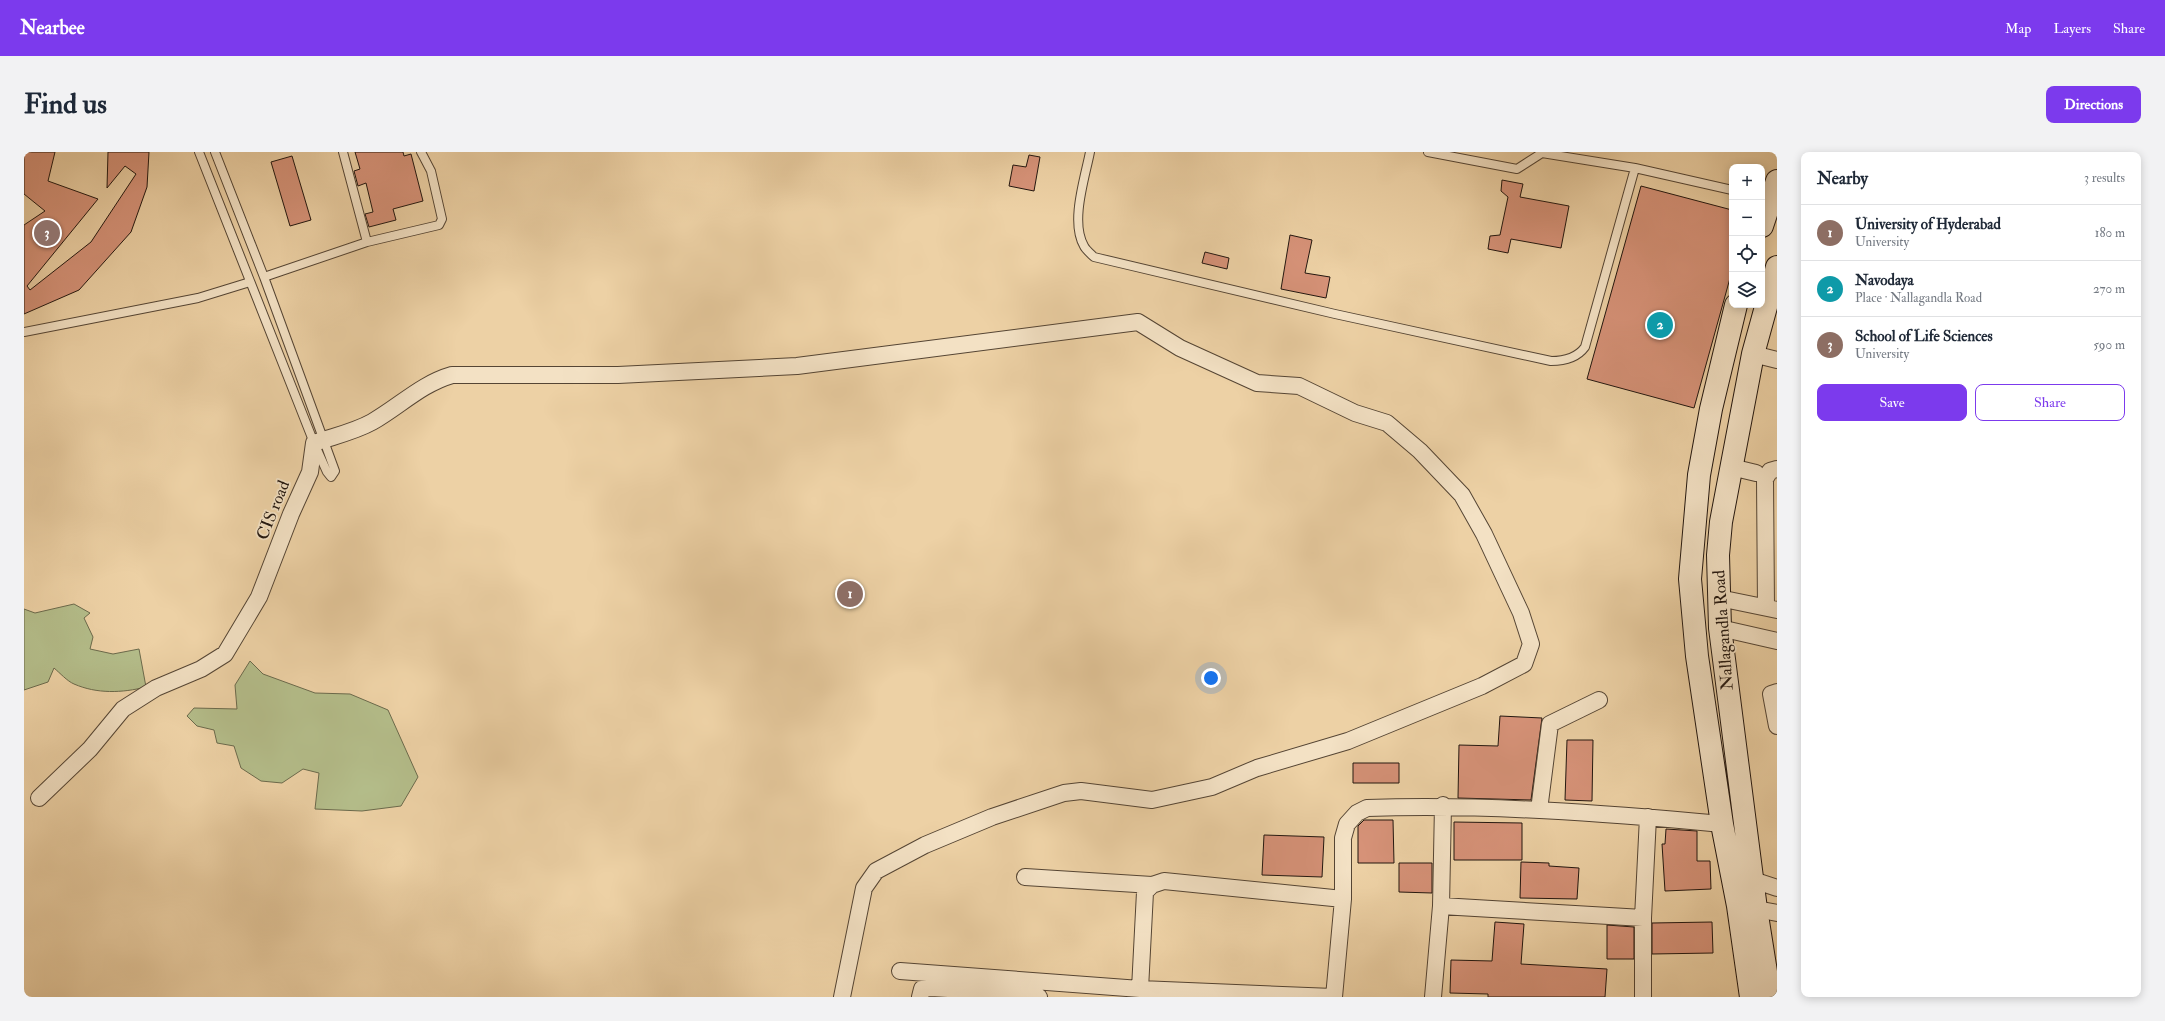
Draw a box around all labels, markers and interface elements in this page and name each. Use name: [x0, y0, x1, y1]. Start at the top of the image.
text: Nearbee: [20, 16, 85, 40]
text: Map: [2005, 20, 2031, 37]
text: Layers: [2053, 20, 2091, 37]
text: Share: [2113, 20, 2145, 37]
button: Directions: [2046, 86, 2141, 123]
text: Find us: [24, 87, 107, 122]
map controls: [1729, 164, 1765, 308]
button: +: [1729, 164, 1765, 200]
text: Nearby: [1817, 168, 1868, 189]
text: 3 results: [2084, 170, 2125, 186]
button: −: [1729, 200, 1765, 236]
text: University of Hyderabad: [1855, 215, 2001, 234]
pin: 3: [34, 218, 60, 248]
text: 1: [1828, 225, 1832, 241]
text: 180 m: [2095, 225, 2125, 241]
text: University: [1855, 234, 1909, 250]
button: locate: [1729, 236, 1765, 272]
text: Navodaya: [1855, 271, 1914, 290]
button: layers: [1729, 272, 1765, 308]
text: 2: [1827, 281, 1833, 297]
text: 270 m: [2093, 281, 2125, 297]
text: Place · Nallagandla Road: [1855, 290, 1982, 306]
pin: 2: [1647, 310, 1673, 340]
text: School of Life Sciences: [1855, 327, 1993, 346]
text: 3: [1828, 337, 1833, 353]
text: 590 m: [2093, 337, 2125, 353]
text: University: [1855, 346, 1909, 362]
button: Save: [1817, 384, 1967, 421]
button: Share: [1975, 384, 2125, 421]
street label: CIS road: [252, 477, 295, 543]
street label: Nallagandla Road: [1708, 569, 1738, 691]
pin: 1: [837, 579, 863, 609]
your location: [1201, 668, 1221, 688]

